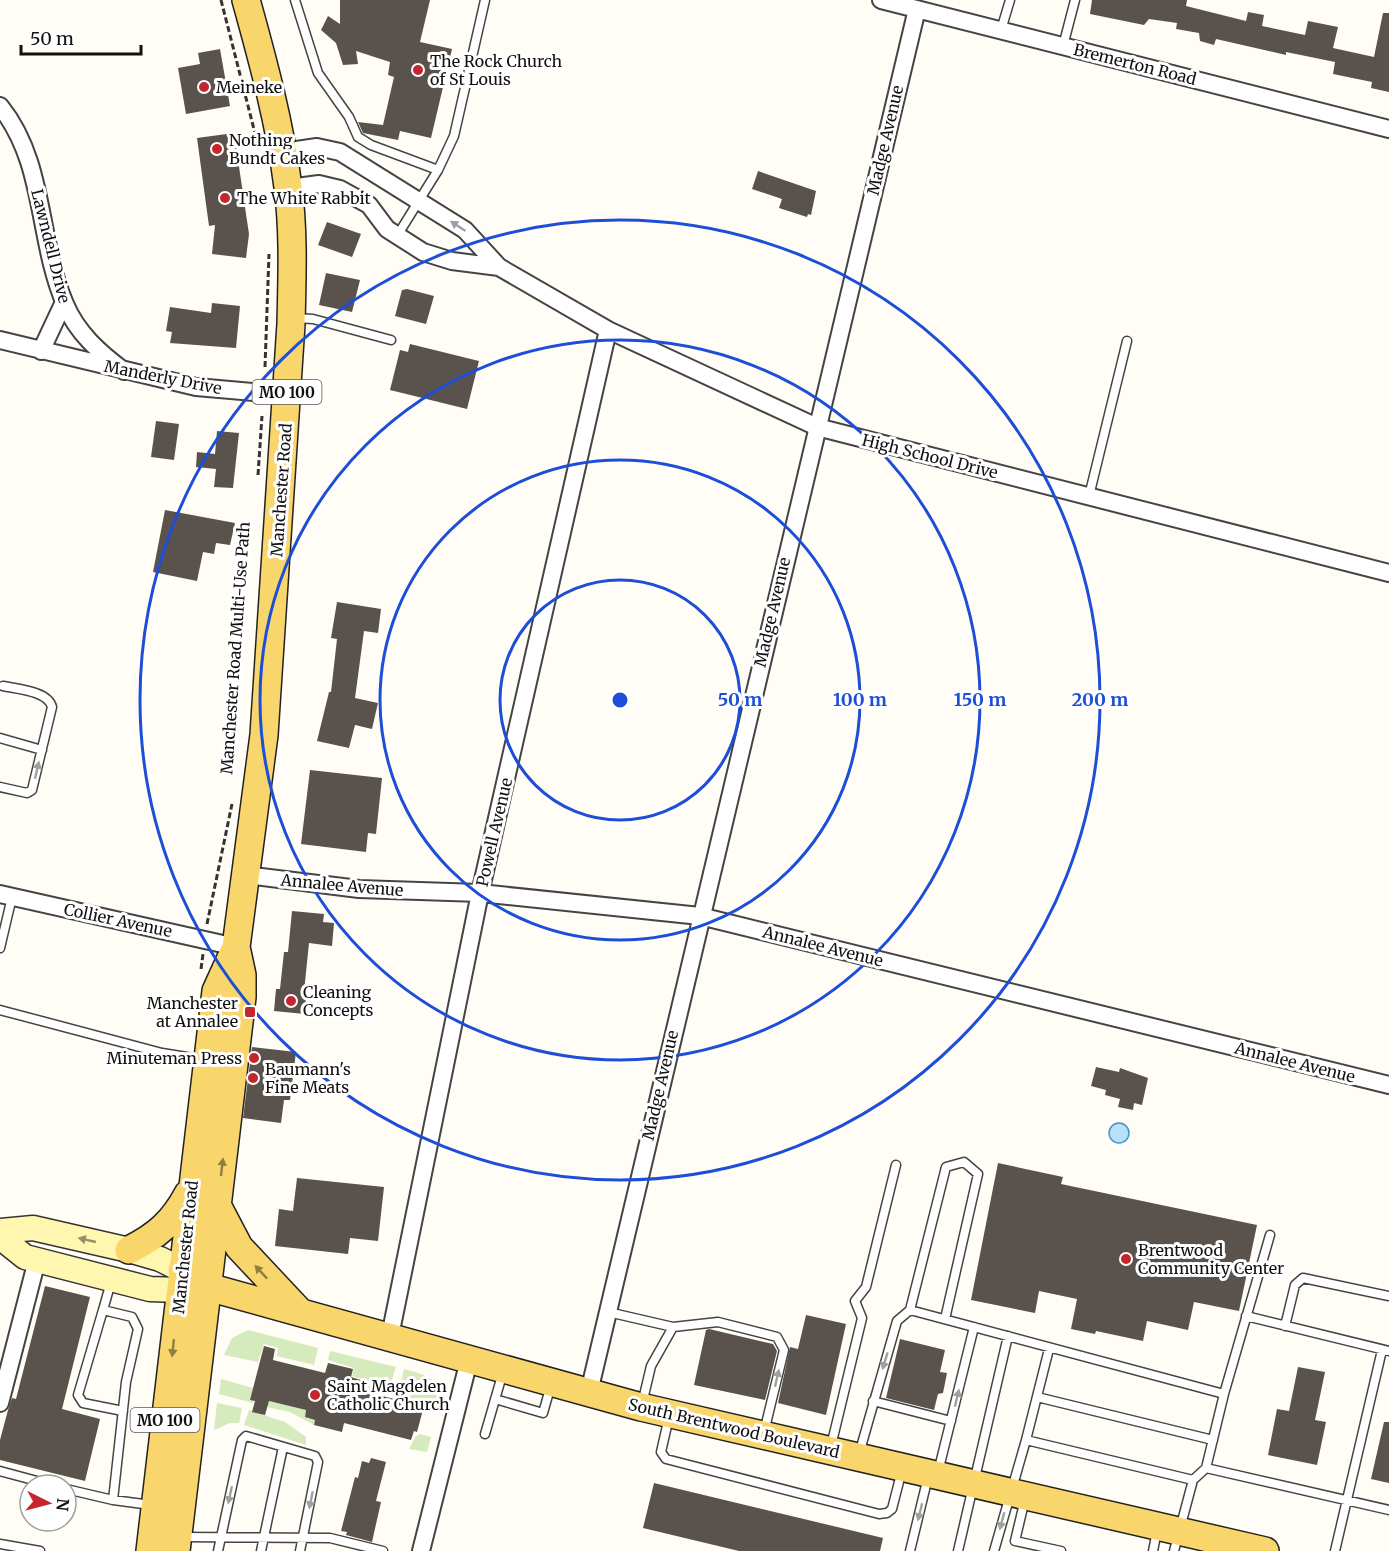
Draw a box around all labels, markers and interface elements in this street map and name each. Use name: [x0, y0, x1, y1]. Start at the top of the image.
scale bar: [21, 18, 141, 56]
text: 50 m: [30, 27, 74, 50]
street label: Bremerton Road: [1072, 39, 1199, 89]
place label: The Rock Church of St Louis: [430, 51, 563, 89]
marker: The Rock Church of St Louis: [411, 63, 425, 77]
place label: Meineke: [216, 77, 282, 97]
marker: Meineke: [197, 80, 211, 94]
street label: Madge Avenue: [863, 83, 907, 197]
place label: Nothing Bundt Cakes: [229, 130, 325, 168]
marker: Nothing Bundt Cakes: [210, 142, 224, 156]
street label: Lawndell Drive: [27, 187, 75, 305]
place label: The White Rabbit: [237, 188, 371, 208]
marker: The White Rabbit: [218, 191, 232, 205]
one-way arrow: [449, 221, 466, 232]
street label: Manderly Drive: [103, 356, 223, 398]
road number: MO 100: [252, 380, 322, 404]
street label: Manchester Road: [266, 422, 296, 557]
street label: High School Drive: [860, 429, 1000, 483]
street label: Manchester Road Multi-Use Path: [216, 521, 254, 775]
street label: Madge Avenue: [750, 555, 794, 669]
text: 50 m: [718, 688, 762, 711]
text: 100 m: [833, 688, 887, 711]
text: 150 m: [954, 688, 1006, 711]
text: 200 m: [1072, 688, 1128, 711]
centre of rings: [610, 690, 630, 710]
one-way arrow: [33, 760, 42, 779]
street label: Powell Avenue: [472, 776, 516, 888]
street label: Annalee Avenue: [279, 870, 404, 900]
street label: Collier Avenue: [62, 899, 174, 941]
street label: Annalee Avenue: [760, 921, 885, 971]
place label: Cleaning Concepts: [303, 982, 374, 1020]
place label: Manchester at Annalee: [147, 993, 238, 1031]
marker: Cleaning Concepts: [284, 994, 298, 1008]
marker: Manchester at Annalee: [243, 1005, 257, 1019]
street label: Madge Avenue: [638, 1028, 682, 1142]
street label: Annalee Avenue: [1232, 1037, 1357, 1087]
place label: Minuteman Press: [107, 1048, 242, 1068]
marker: Minuteman Press: [247, 1051, 261, 1065]
place label: Baumann's Fine Meats: [265, 1059, 351, 1097]
marker: Baumann's Fine Meats: [246, 1071, 260, 1085]
one-way arrow: [218, 1157, 227, 1176]
street label: Manchester Road: [168, 1179, 202, 1315]
one-way arrow: [77, 1235, 96, 1244]
place label: Brentwood Community Center: [1138, 1240, 1284, 1278]
marker: Brentwood Community Center: [1119, 1252, 1133, 1266]
one-way arrow: [254, 1266, 268, 1280]
one-way arrow: [168, 1339, 178, 1358]
one-way arrow: [880, 1352, 889, 1370]
one-way arrow: [773, 1368, 782, 1387]
place label: Saint Magdelen Catholic Church: [327, 1376, 450, 1414]
marker: Saint Magdelen Catholic Church: [308, 1388, 322, 1402]
one-way arrow: [952, 1389, 962, 1407]
street label: South Brentwood Boulevard: [626, 1394, 842, 1462]
road number: MO 100: [130, 1408, 200, 1432]
north arrow: [18, 1473, 78, 1533]
one-way arrow: [225, 1486, 235, 1505]
one-way arrow: [305, 1491, 315, 1509]
text: N: [52, 1497, 74, 1512]
one-way arrow: [914, 1503, 924, 1521]
one-way arrow: [997, 1512, 1007, 1531]

